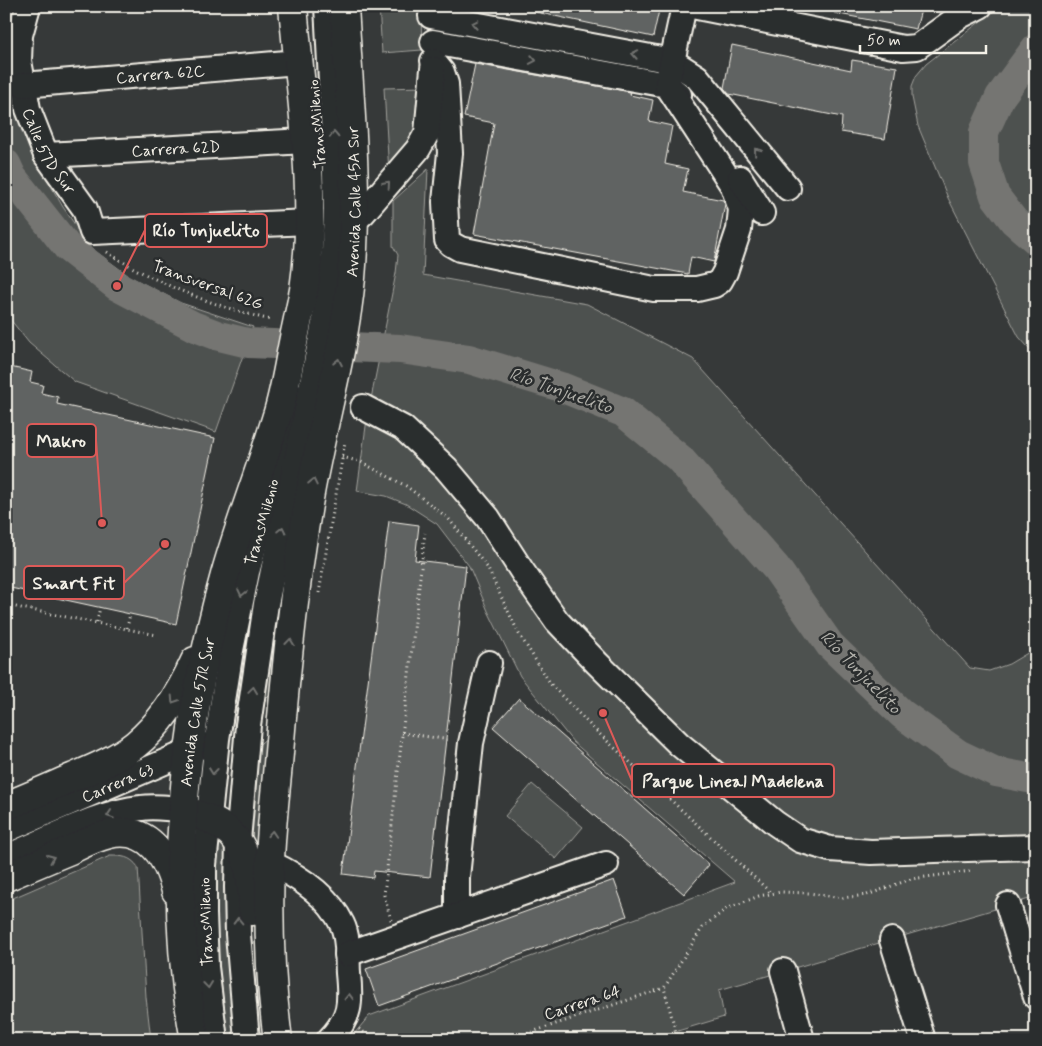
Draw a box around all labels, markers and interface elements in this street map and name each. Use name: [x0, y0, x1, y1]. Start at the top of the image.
one-way arrow: [471, 19, 480, 30]
scale bar: [860, 22, 986, 54]
text: 50 m: [867, 31, 901, 51]
one-way arrow: [631, 49, 639, 60]
one-way arrow: [529, 55, 537, 65]
street label: Carrera 62C: [115, 61, 206, 89]
street label: TransMilenio: [303, 79, 332, 169]
street label: Calle 57D Sur: [17, 105, 80, 199]
street label: Avenida Calle 45A Sur: [342, 126, 366, 278]
one-way arrow: [329, 131, 340, 139]
street label: Carrera 62D: [131, 137, 221, 162]
one-way arrow: [754, 147, 763, 156]
one-way arrow: [381, 181, 390, 190]
callout: Río Tunjuelito: [145, 214, 267, 247]
text: Río Tunjuelito: [152, 219, 260, 243]
street label: Transversal 62G: [149, 256, 266, 315]
one-way arrow: [333, 357, 343, 366]
water label: Río Tunjuelito: [506, 362, 617, 420]
callout: Makro: [27, 424, 96, 457]
text: Makro: [36, 430, 86, 454]
street label: TransMilenio: [240, 477, 285, 568]
one-way arrow: [307, 477, 318, 486]
one-way arrow: [276, 525, 286, 534]
callout: Smart Fit: [24, 566, 124, 599]
text: Smart Fit: [33, 572, 116, 596]
one-way arrow: [237, 589, 248, 598]
water label: Río Tunjuelito: [814, 626, 907, 721]
street label: Avenida Calle 57R Sur: [176, 635, 221, 788]
one-way arrow: [284, 638, 295, 646]
one-way arrow: [247, 685, 258, 693]
one-way arrow: [171, 694, 180, 704]
street label: Carrera 63: [79, 759, 157, 808]
callout: Parque Lineal Madelena: [632, 764, 834, 797]
one-way arrow: [208, 767, 219, 775]
text: Parque Lineal Madelena: [642, 770, 824, 794]
one-way arrow: [106, 809, 114, 819]
one-way arrow: [267, 830, 278, 838]
one-way arrow: [46, 853, 55, 864]
street label: TransMilenio: [194, 877, 219, 967]
one-way arrow: [232, 917, 243, 925]
one-way arrow: [202, 981, 213, 989]
street label: Carrera 64: [542, 981, 624, 1026]
one-way arrow: [344, 993, 354, 1000]

